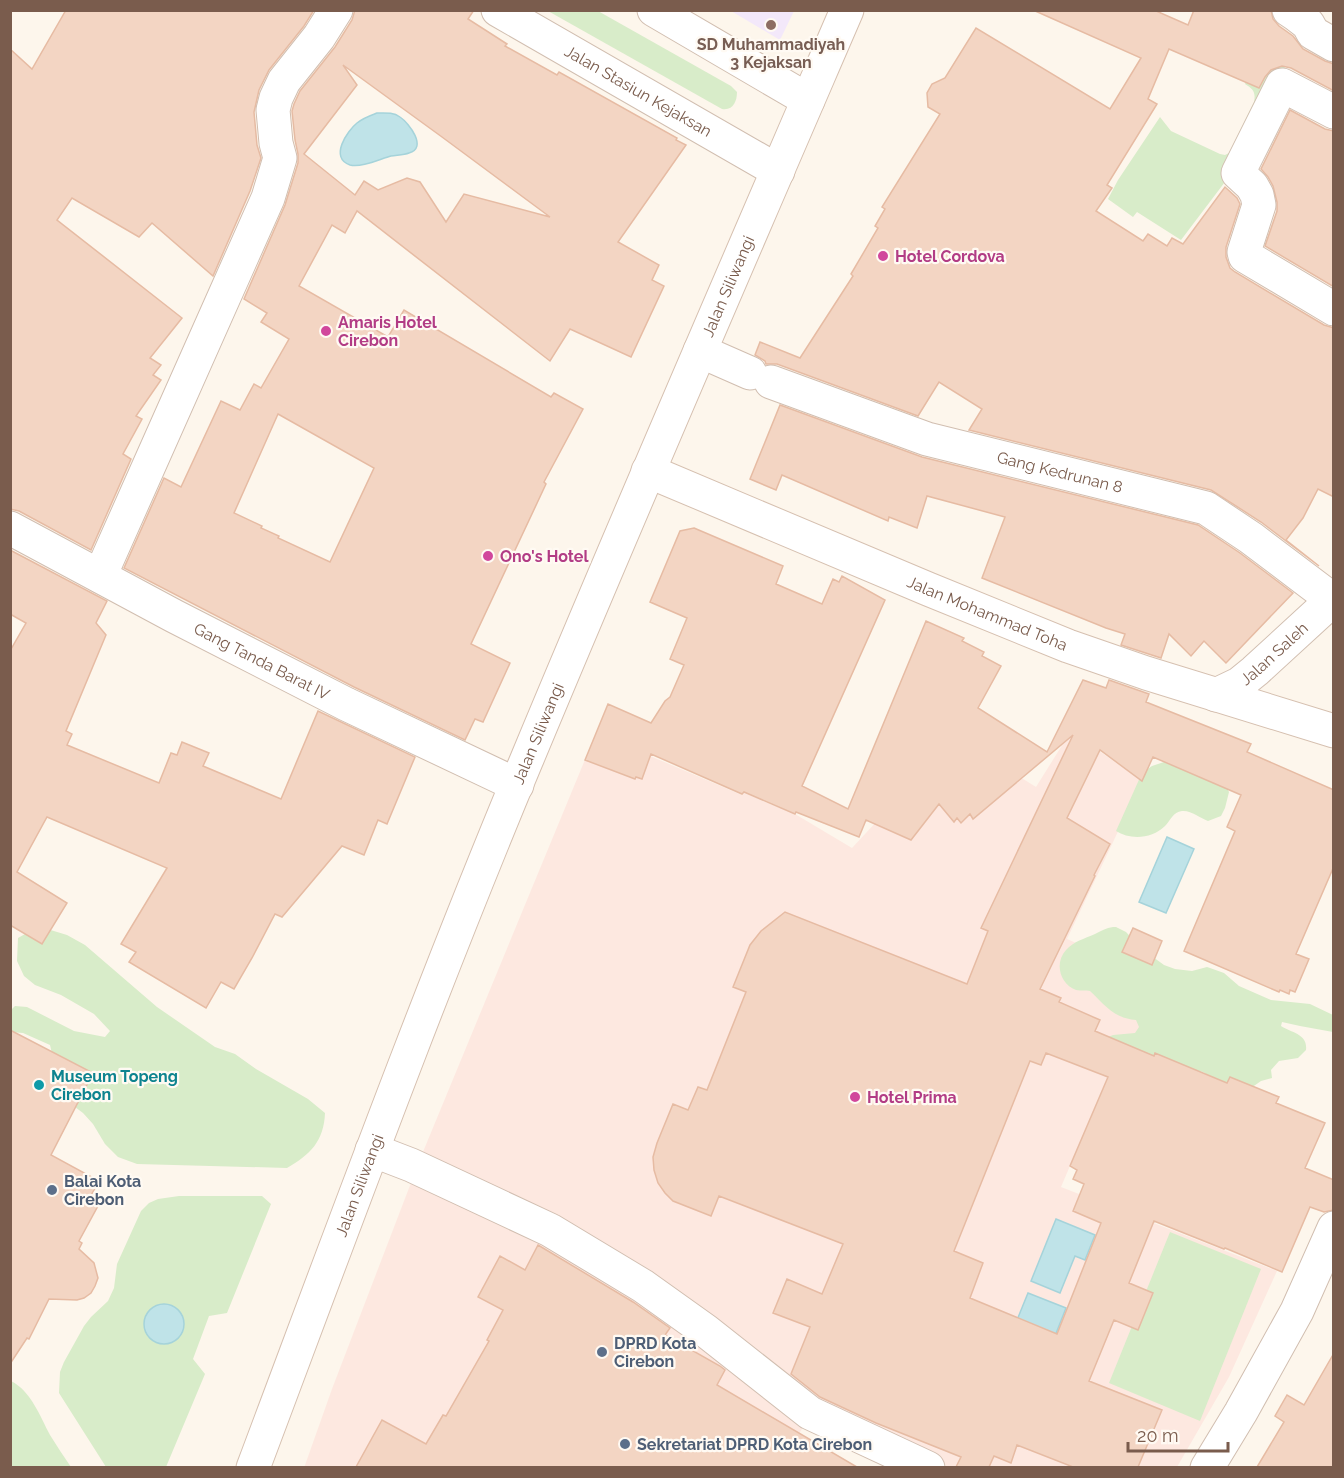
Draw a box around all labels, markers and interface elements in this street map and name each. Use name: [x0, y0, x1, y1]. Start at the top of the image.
marker: SD Muhammadiyah 3 Kejaksan: [764, 18, 778, 32]
place label: SD Muhammadiyah 3 Kejaksan: [697, 35, 845, 72]
street label: Jalan Stasiun Kejaksan: [562, 41, 715, 140]
street label: Jalan Siliwangi: [698, 233, 758, 340]
place label: Hotel Cordova: [895, 247, 1005, 266]
marker: Hotel Cordova: [876, 249, 890, 263]
place label: Amaris Hotel Cirebon: [338, 313, 438, 350]
marker: Amaris Hotel Cirebon: [319, 324, 333, 338]
street label: Gang Kedrunan 8: [995, 447, 1125, 497]
place label: Ono's Hotel: [500, 547, 589, 566]
marker: Ono's Hotel: [481, 549, 495, 563]
street label: Jalan Mohammad Toha: [904, 572, 1070, 654]
street label: Gang Tanda Barat IV: [191, 618, 333, 704]
street label: Jalan Saleh: [1236, 618, 1312, 689]
street label: Jalan Siliwangi: [508, 680, 567, 787]
place label: Museum Topeng Cirebon: [51, 1067, 178, 1104]
marker: Museum Topeng Cirebon: [32, 1078, 46, 1092]
place label: Hotel Prima: [867, 1088, 957, 1107]
marker: Hotel Prima: [848, 1090, 862, 1104]
street label: Jalan Siliwangi: [331, 1131, 387, 1239]
place label: Balai Kota Cirebon: [64, 1172, 141, 1209]
marker: Balai Kota Cirebon: [45, 1183, 59, 1197]
place label: DPRD Kota Cirebon: [614, 1334, 696, 1371]
marker: DPRD Kota Cirebon: [595, 1345, 609, 1359]
scale bar: [1128, 1415, 1228, 1453]
text: 20 m: [1137, 1425, 1179, 1446]
place label: Sekretariat DPRD Kota Cirebon: [637, 1435, 872, 1454]
marker: Sekretariat DPRD Kota Cirebon: [618, 1437, 632, 1451]

